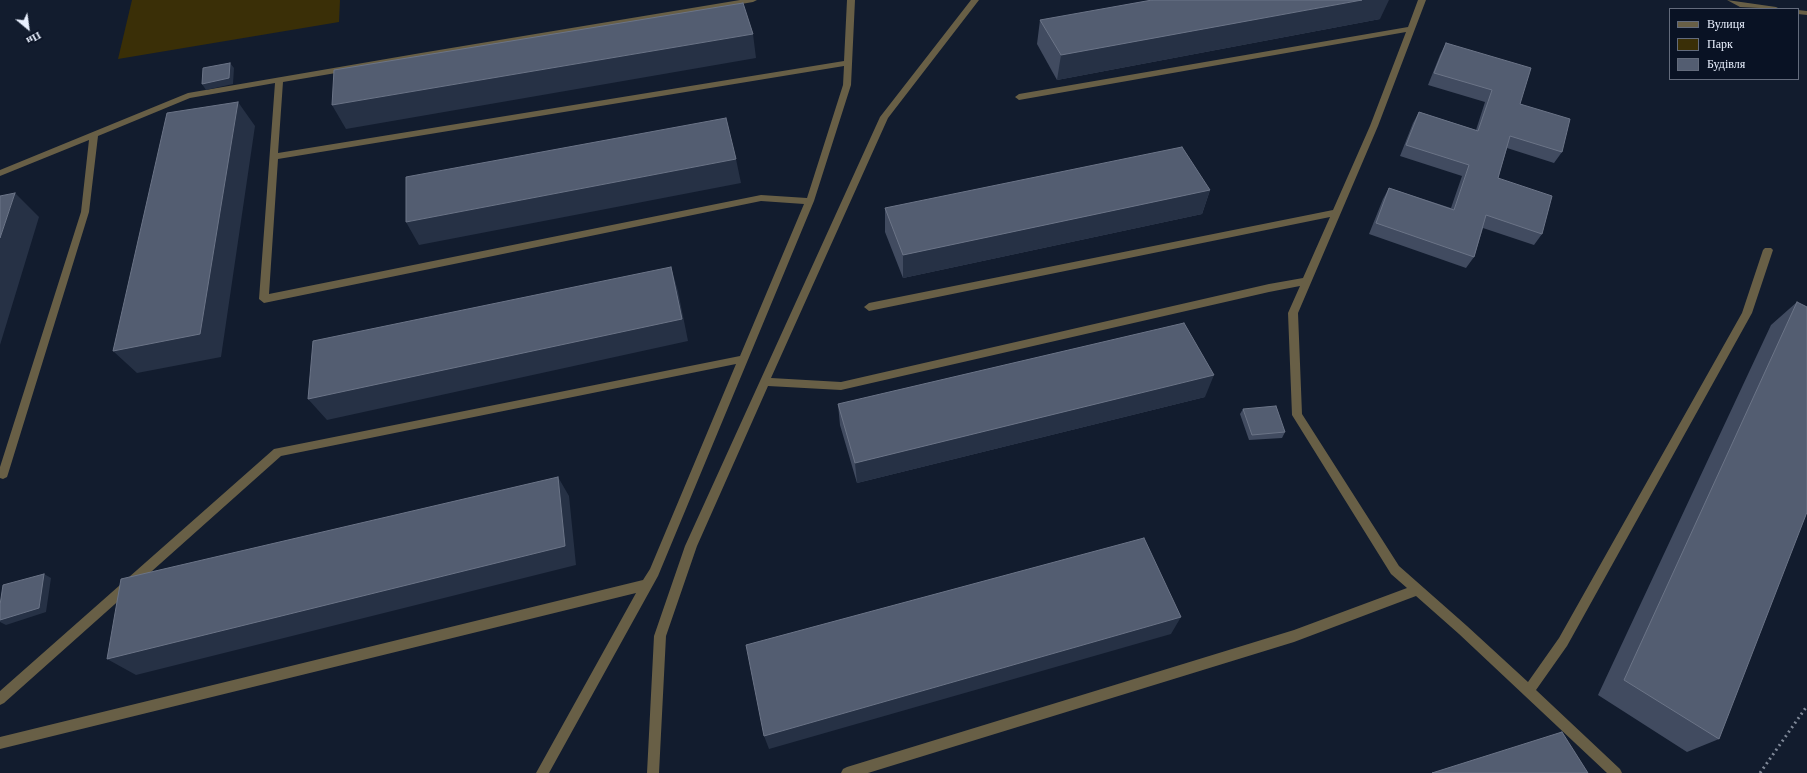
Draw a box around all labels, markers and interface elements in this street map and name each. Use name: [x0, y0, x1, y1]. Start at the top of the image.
north arrow: [8, 8, 48, 48]
legend: [1669, 8, 1799, 80]
text: Вулиця: [1707, 17, 1745, 31]
text: Пн: [24, 30, 43, 47]
text: Парк: [1707, 37, 1733, 51]
text: Будівля: [1707, 57, 1745, 71]

